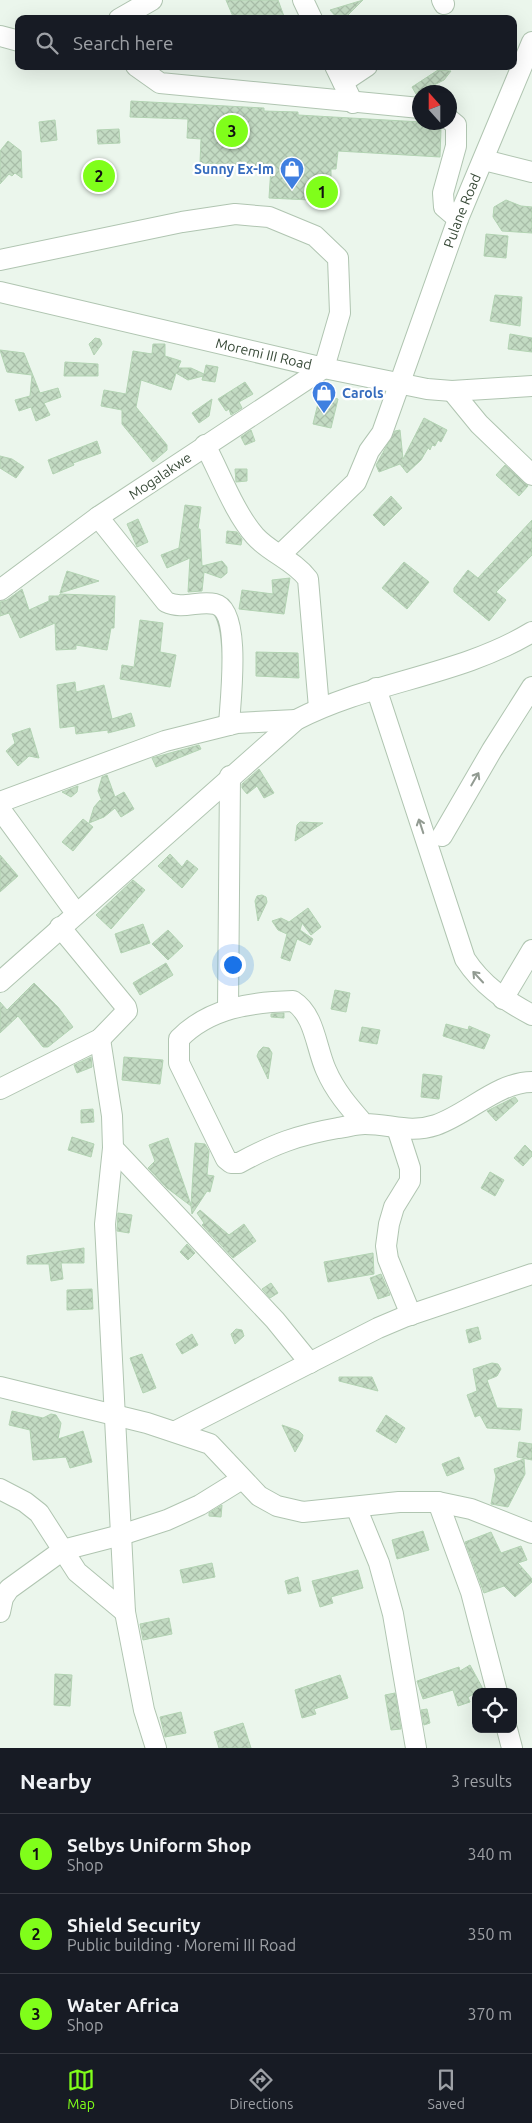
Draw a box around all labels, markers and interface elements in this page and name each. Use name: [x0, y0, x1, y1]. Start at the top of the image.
search box: [15, 15, 517, 70]
icon: search: [33, 29, 61, 57]
text: Search here: [73, 32, 173, 54]
north arrow: [412, 85, 457, 130]
pin: 3: [216, 112, 248, 150]
shop icon: Sunny Ex-Im: [279, 156, 305, 190]
pin: 2: [83, 157, 115, 195]
place label: Sunny Ex-Im: [194, 161, 274, 177]
street label: Pulane Road: [440, 171, 484, 250]
pin: 1: [306, 173, 338, 211]
street label: Moremi III Road: [214, 335, 314, 373]
shop icon: Carols: [311, 380, 337, 414]
place label: Carols: [342, 385, 384, 401]
street label: Mogalakwe: [126, 449, 194, 503]
one-way arrow: [471, 772, 481, 787]
one-way arrow: [415, 819, 425, 835]
your location: [220, 952, 246, 978]
one-way arrow: [473, 971, 485, 984]
map controls: [472, 1688, 517, 1733]
button: locate: [472, 1688, 517, 1733]
text: Nearby: [20, 1769, 91, 1793]
text: 3 results: [451, 1772, 512, 1790]
text: Selbys Uniform Shop: [67, 1834, 252, 1856]
text: 1: [31, 1845, 41, 1863]
text: 340 m: [467, 1845, 512, 1863]
text: Shop: [67, 1856, 103, 1874]
text: Shield Security: [67, 1914, 200, 1936]
text: 2: [31, 1925, 41, 1943]
text: 350 m: [467, 1925, 512, 1943]
text: Public building · Moremi III Road: [67, 1936, 296, 1954]
text: Water Africa: [67, 1994, 179, 2016]
text: 3: [31, 2005, 41, 2023]
text: 370 m: [467, 2005, 512, 2023]
text: Shop: [67, 2016, 103, 2034]
tab: Map: [67, 2066, 95, 2112]
tab: Directions: [229, 2066, 293, 2112]
tab: Saved: [428, 2066, 465, 2112]

